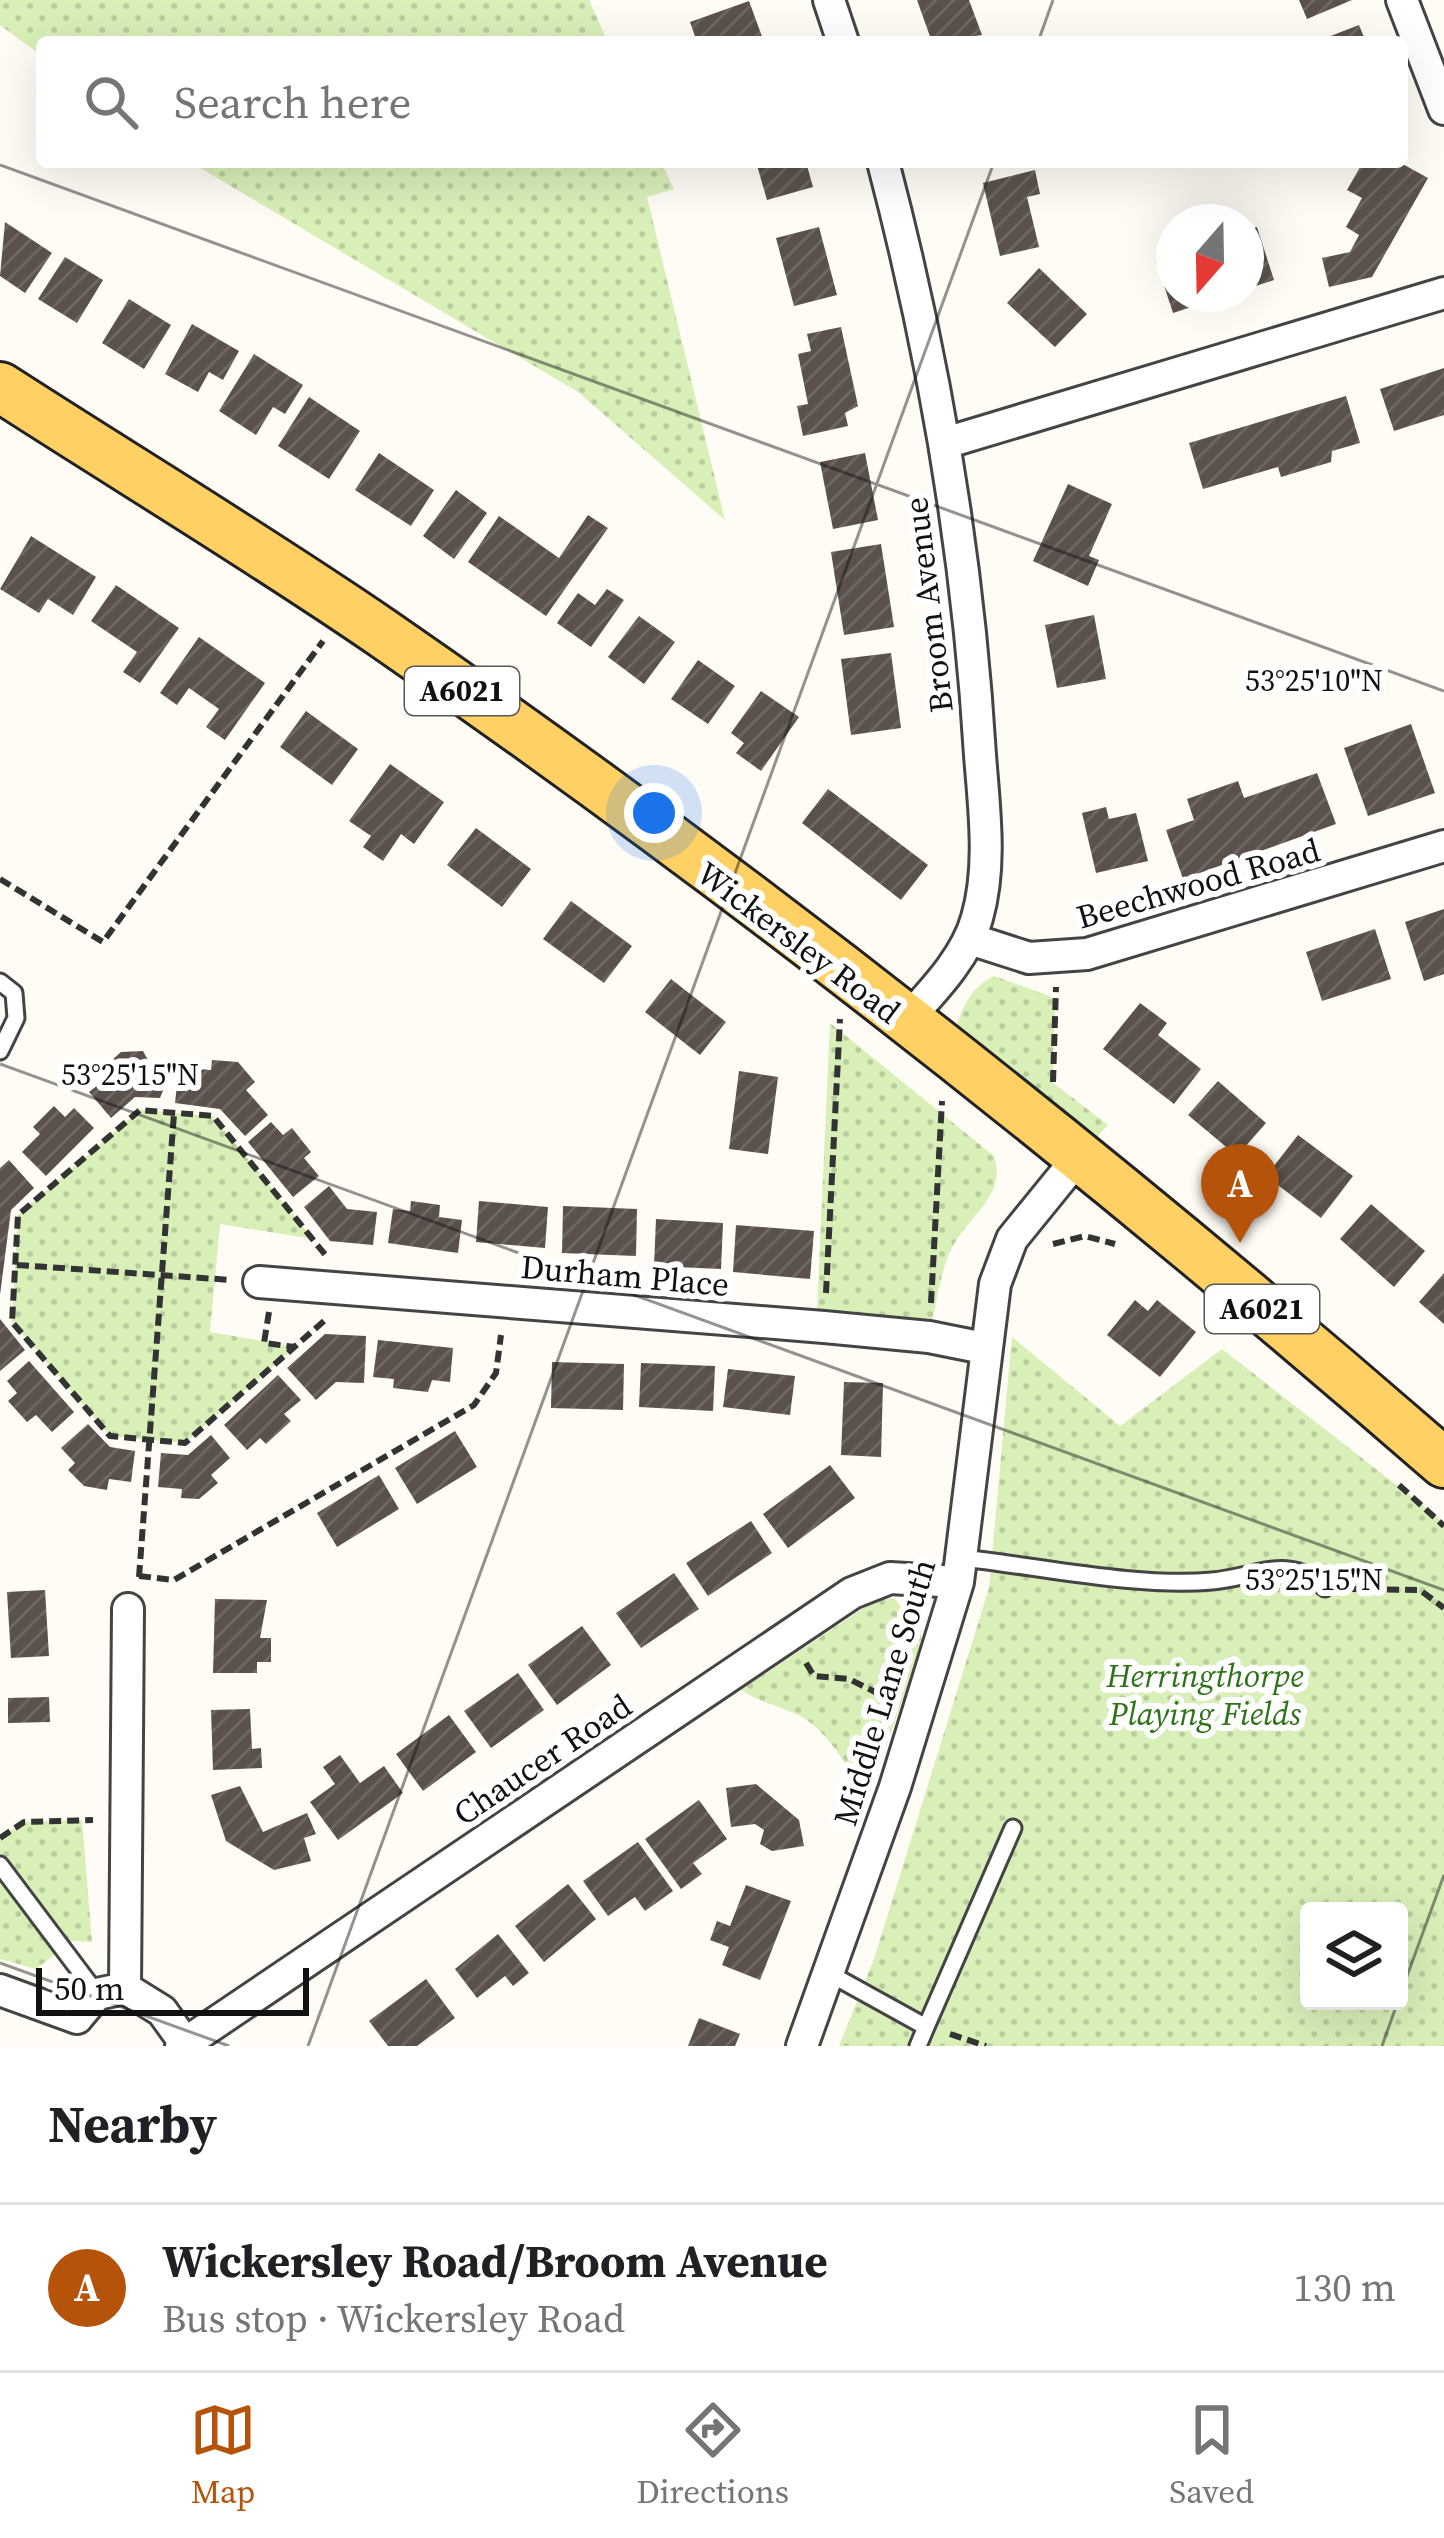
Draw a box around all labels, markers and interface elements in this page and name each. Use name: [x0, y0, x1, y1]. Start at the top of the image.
search box: [36, 36, 1408, 168]
icon: search: [78, 69, 144, 135]
text: Search here: [174, 71, 411, 133]
north arrow: [1156, 204, 1264, 312]
street label: Broom Avenue: [893, 495, 964, 715]
text: 53°25'10"N: [1245, 660, 1383, 701]
road number: A6021: [405, 667, 519, 715]
your location: [624, 783, 684, 843]
street label: Beechwood Road: [1071, 827, 1325, 940]
street label: Wickersley Road: [688, 851, 910, 1034]
text: 53°25'15"N: [61, 1054, 199, 1095]
pin: A: [1201, 1144, 1279, 1243]
street label: Durham Place: [519, 1244, 731, 1307]
road number: A6021: [1205, 1285, 1319, 1333]
street label: Middle Lane South: [823, 1553, 946, 1831]
text: 53°25'15"N: [1245, 1559, 1383, 1600]
park label: Herringthorpe Playing Fields: [1105, 1653, 1304, 1736]
street label: Chaucer Road: [444, 1683, 640, 1836]
map controls: [1300, 1902, 1408, 2010]
button: layers: [1300, 1902, 1408, 2010]
scale bar: [36, 1962, 309, 2015]
text: 50 m: [54, 1966, 124, 2011]
text: Nearby: [48, 2089, 217, 2159]
text: Wickersley Road/Broom Avenue: [162, 2230, 828, 2292]
text: A: [74, 2261, 100, 2314]
text: 130 m: [1293, 2261, 1396, 2314]
text: Bus stop · Wickersley Road: [162, 2292, 625, 2345]
tab: Map: [190, 2397, 256, 2514]
tab: Directions: [636, 2397, 789, 2514]
tab: Saved: [1169, 2397, 1254, 2514]

